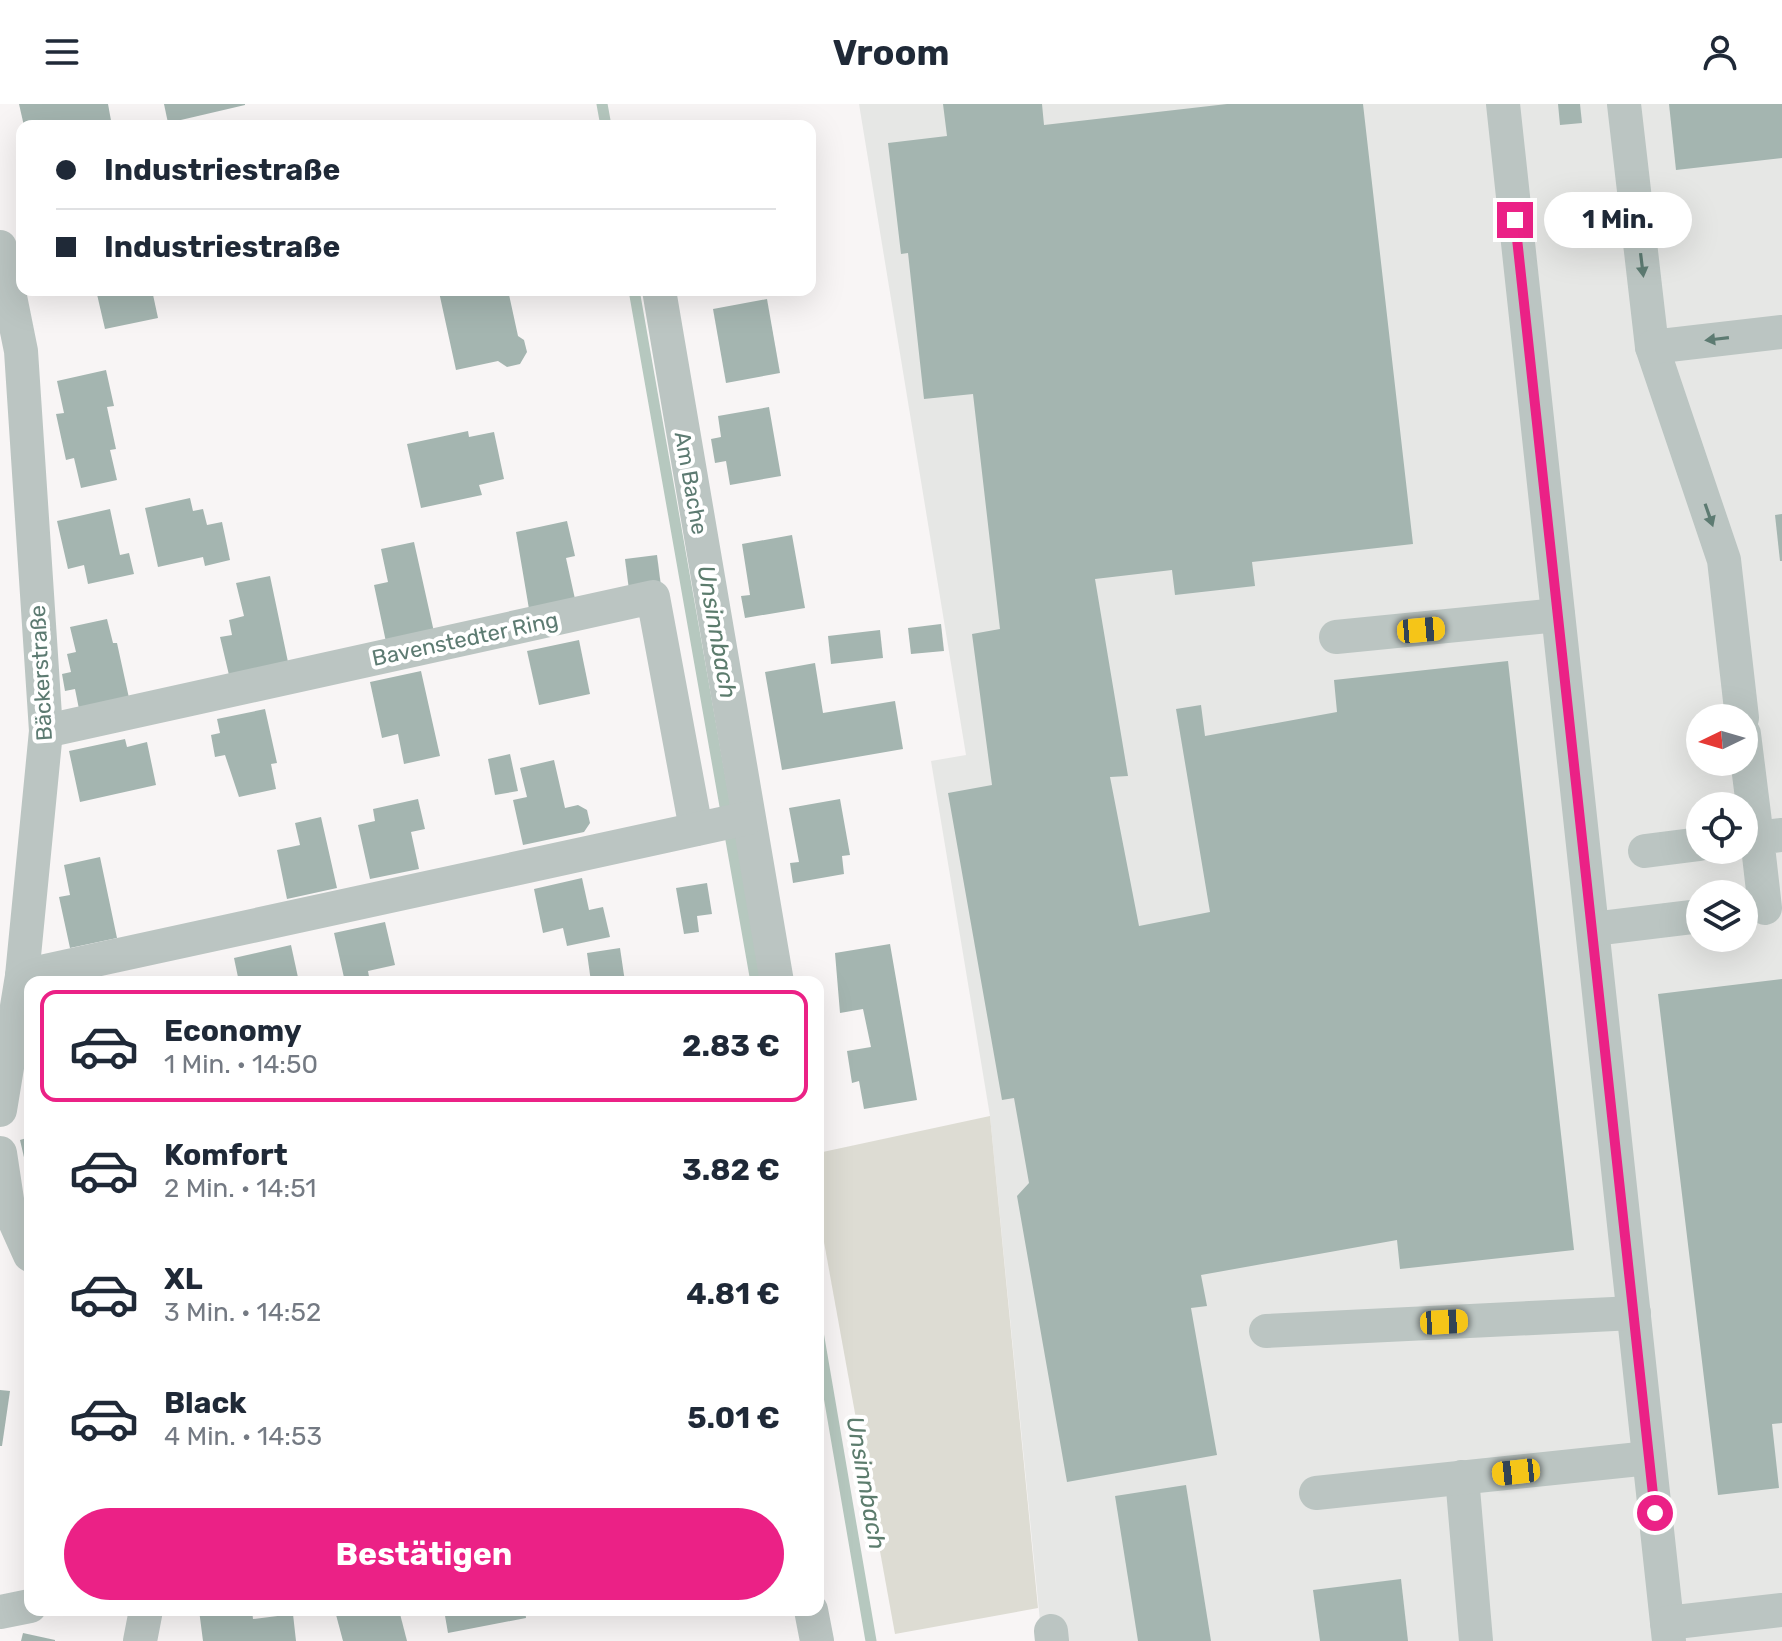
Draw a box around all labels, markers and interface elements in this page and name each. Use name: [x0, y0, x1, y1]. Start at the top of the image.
icon: menu: [40, 30, 84, 74]
icon: person: [1698, 30, 1742, 74]
text: Vroom: [833, 31, 949, 74]
text: Industriestraße: [104, 152, 340, 188]
callout: 1 Min.: [1543, 192, 1691, 248]
route end: [1497, 202, 1533, 238]
text: 1 Min.: [1582, 204, 1654, 235]
text: Industriestraße: [104, 229, 340, 265]
one-way arrow: [1636, 253, 1649, 278]
one-way arrow: [1704, 333, 1729, 346]
street label: Am Bache: [669, 429, 713, 537]
one-way arrow: [1703, 503, 1715, 527]
water label: Unsinnbach: [692, 563, 742, 701]
street label: Bäckerstraße: [24, 604, 58, 742]
street label: Bavenstedter Ring: [369, 606, 561, 672]
car: [1396, 616, 1446, 644]
north arrow: [1686, 704, 1758, 776]
map controls: [1686, 704, 1758, 952]
button: locate: [1686, 792, 1758, 864]
button: layers: [1686, 880, 1758, 952]
icon: car: [68, 1010, 140, 1082]
text: Economy: [164, 1013, 302, 1049]
text: 2.83 €: [682, 1028, 780, 1064]
text: 1 Min. · 14:50: [164, 1049, 318, 1080]
icon: car: [68, 1134, 140, 1206]
text: Komfort: [164, 1137, 288, 1173]
text: 3.82 €: [682, 1152, 780, 1188]
text: 2 Min. · 14:51: [164, 1173, 316, 1204]
icon: car: [68, 1258, 140, 1330]
text: XL: [164, 1261, 203, 1297]
text: 4.81 €: [686, 1276, 780, 1312]
text: 3 Min. · 14:52: [164, 1297, 321, 1328]
car: [1419, 1309, 1469, 1335]
icon: car: [68, 1382, 140, 1454]
text: Black: [164, 1385, 247, 1421]
text: 5.01 €: [687, 1400, 780, 1436]
water label: Unsinnbach: [841, 1414, 891, 1552]
text: 4 Min. · 14:53: [164, 1421, 322, 1452]
car: [1491, 1458, 1541, 1486]
route start: [1637, 1495, 1673, 1531]
button: Bestätigen: [64, 1508, 784, 1600]

